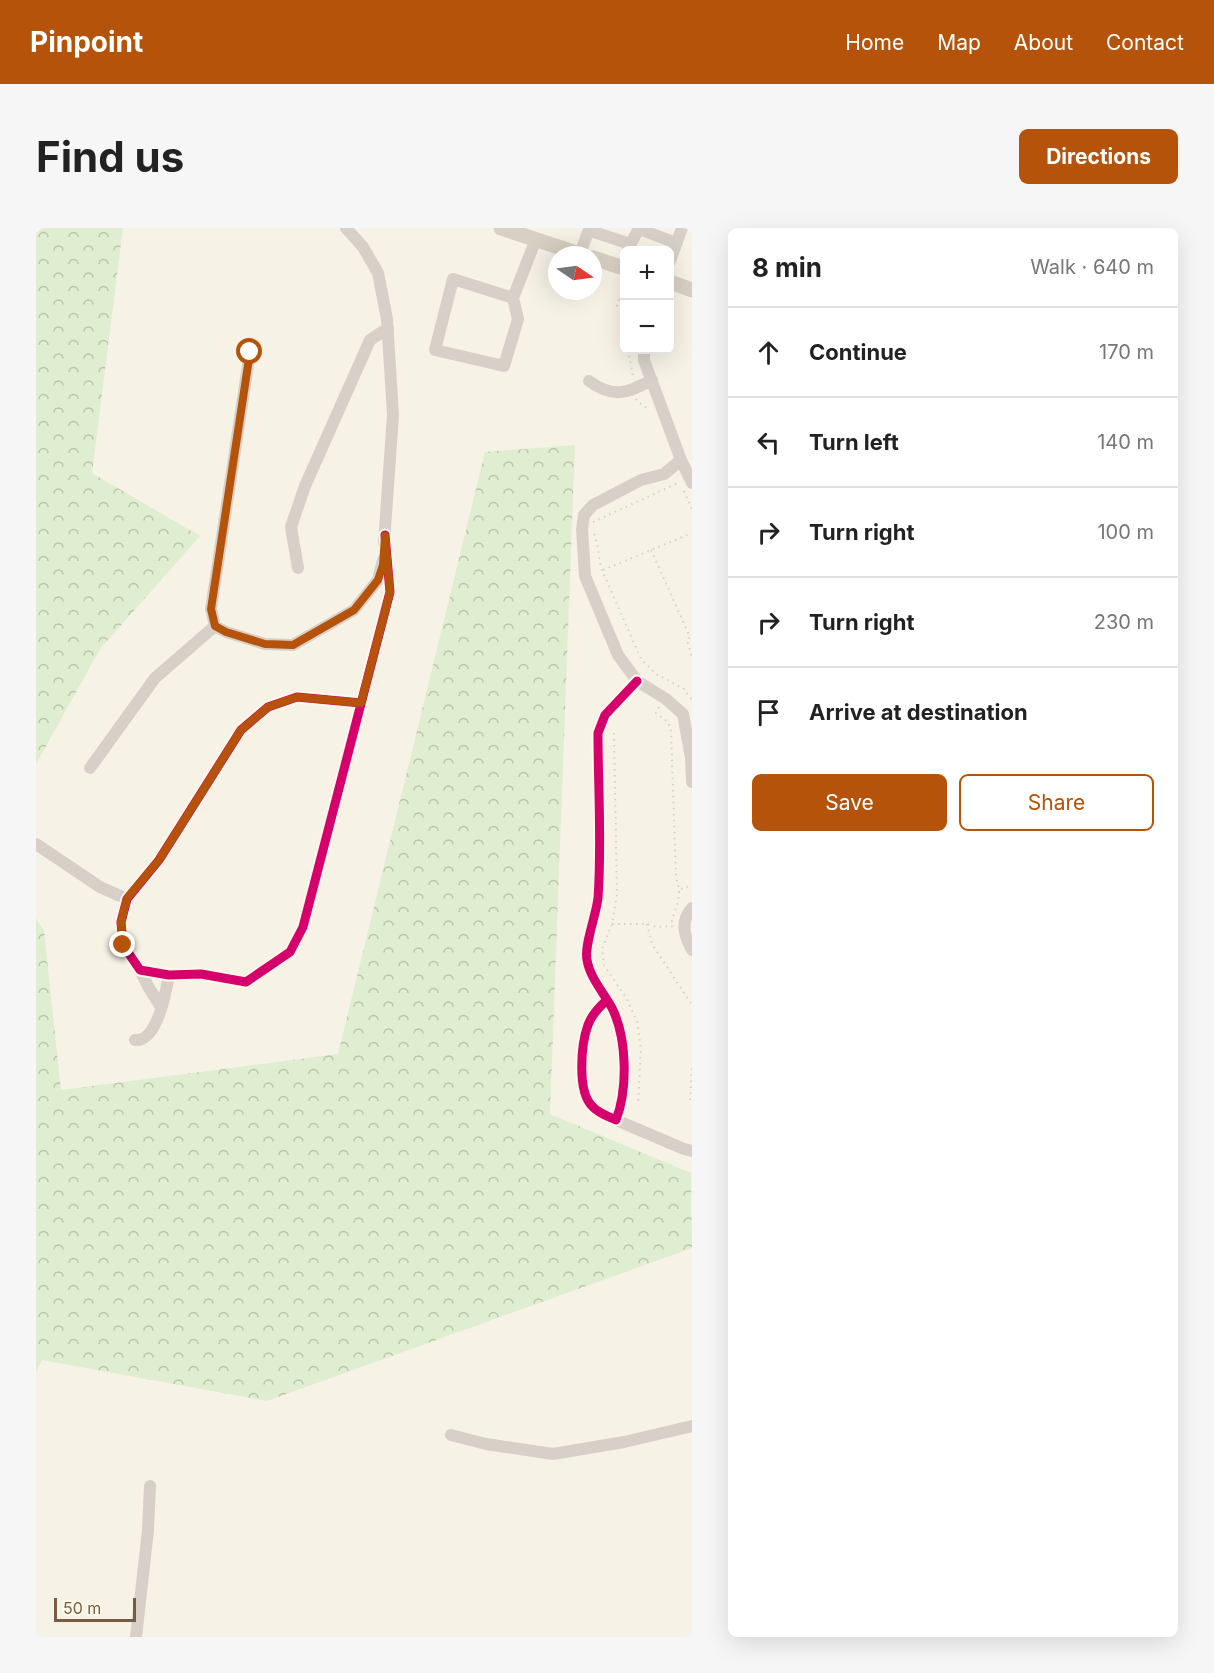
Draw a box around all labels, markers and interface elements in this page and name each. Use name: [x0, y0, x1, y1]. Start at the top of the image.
text: Pinpoint: [30, 25, 143, 59]
text: Home: [845, 30, 904, 55]
text: Map: [937, 30, 981, 55]
text: About: [1014, 30, 1073, 55]
text: Contact: [1106, 30, 1184, 55]
button: Directions: [1019, 129, 1178, 184]
text: Find us: [36, 131, 184, 182]
north arrow: [548, 246, 602, 300]
map controls: [620, 246, 674, 354]
button: +: [620, 246, 674, 300]
text: 8 min: [752, 252, 822, 283]
text: Walk · 640 m: [1030, 255, 1154, 279]
button: −: [620, 300, 674, 354]
icon: ahead: [752, 336, 785, 369]
route start: [236, 338, 262, 364]
text: Continue: [809, 339, 907, 365]
text: 170 m: [1099, 340, 1154, 364]
icon: left: [752, 426, 785, 459]
text: Turn left: [809, 429, 899, 455]
text: 140 m: [1097, 430, 1154, 454]
icon: right: [752, 516, 785, 549]
text: Turn right: [809, 519, 915, 545]
text: 100 m: [1097, 520, 1154, 544]
icon: right: [752, 606, 785, 639]
text: Turn right: [809, 609, 915, 635]
text: 230 m: [1094, 610, 1154, 634]
icon: arrive: [752, 696, 785, 729]
text: Arrive at destination: [809, 699, 1028, 725]
button: Save: [752, 774, 947, 831]
button: Share: [959, 774, 1154, 831]
route end: [109, 931, 135, 957]
scale bar: [54, 1595, 136, 1622]
text: 50 m: [63, 1598, 101, 1618]

